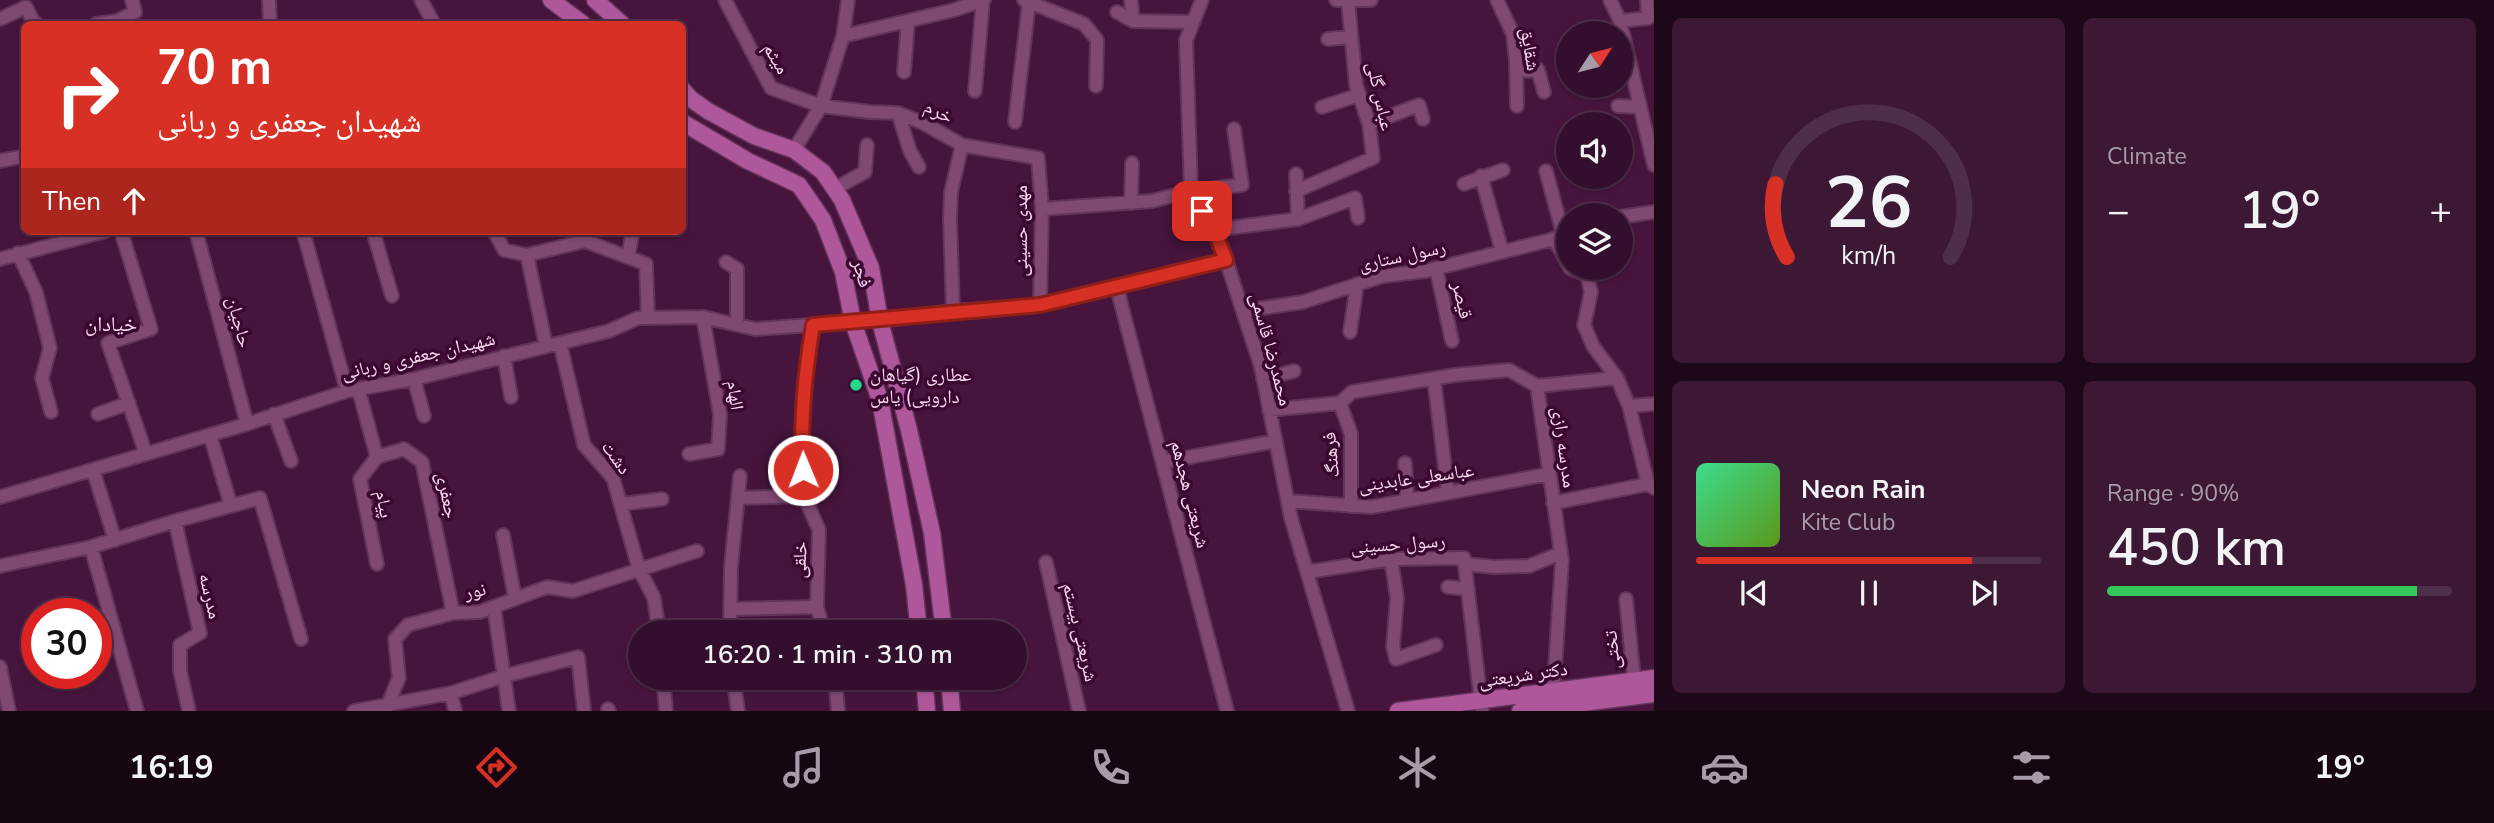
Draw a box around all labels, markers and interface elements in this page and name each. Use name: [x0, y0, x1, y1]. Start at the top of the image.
north arrow: [1556, 21, 1633, 98]
map controls: [1556, 21, 1633, 280]
street label: شقایق: [1514, 26, 1546, 73]
text: 70 m: [157, 34, 272, 101]
street label: میثم: [757, 38, 795, 79]
icon: right: [42, 49, 133, 140]
street label: عباس گلی: [1360, 59, 1400, 133]
street label: خرم: [920, 94, 957, 130]
text: شهیدان جعفری و ربانی: [157, 100, 422, 143]
button: sound: [1556, 112, 1633, 189]
text: Climate: [2107, 141, 2187, 172]
text: 26: [1825, 153, 1912, 253]
text: 19°: [2239, 175, 2320, 246]
pin: [1172, 181, 1232, 241]
icon: ahead: [115, 182, 153, 220]
text: Then: [42, 184, 101, 219]
street label: مهدی حسینی: [1008, 185, 1034, 277]
text: −: [2107, 186, 2130, 237]
text: +: [2429, 186, 2452, 237]
icon: arrive: [1183, 192, 1221, 230]
button: layers: [1556, 203, 1633, 280]
street label: رسول ستاری: [1356, 234, 1448, 278]
text: km/h: [1841, 238, 1896, 272]
street label: فجر: [846, 255, 878, 290]
street label: قیصر: [1445, 278, 1479, 321]
street label: محمدرضا قاسمی: [1243, 290, 1299, 409]
street label: حاجیان: [220, 294, 258, 351]
district label: خیادان: [85, 310, 137, 338]
street label: شهیدان جعفری و ربانی: [339, 326, 498, 386]
place label: عطاری (گیاهان دارویی) یاس: [870, 362, 972, 410]
marker: عطاری (گیاهان دارویی) یاس: [848, 377, 864, 393]
street label: الهام: [720, 379, 750, 412]
street label: مدرسه رازی: [1545, 405, 1583, 490]
street label: فرهنگ: [1316, 431, 1346, 479]
position arrow: [766, 433, 840, 507]
street label: دشت: [595, 435, 637, 480]
street label: شریعتی هجدهم: [1164, 438, 1216, 551]
street label: عباسعلی عابدینی: [1357, 457, 1476, 499]
street label: جعفری: [429, 470, 465, 521]
text: Neon Rain: [1801, 472, 1926, 507]
text: Range · 90%: [2107, 478, 2239, 509]
street label: پیام: [369, 488, 399, 520]
text: Kite Club: [1801, 507, 1895, 538]
text: 450 km: [2107, 512, 2286, 583]
street label: رسول حسینی: [1350, 528, 1446, 560]
street label: خلقی: [786, 541, 814, 579]
street label: مدرسه: [192, 571, 228, 622]
icon: previous: [1735, 574, 1773, 612]
icon: pause: [1850, 574, 1888, 612]
icon: next: [1965, 574, 2003, 612]
street label: نور: [461, 576, 488, 606]
street label: شریعتی بیستم: [1056, 580, 1104, 684]
speed limit sign: 30: [21, 598, 112, 689]
street label: تختی: [1597, 629, 1627, 671]
text: 16:20 · 1 min · 310 m: [702, 637, 953, 672]
street label: دکتر شریعتی: [1477, 656, 1569, 694]
icon: directions: [472, 743, 521, 792]
icon: music: [779, 743, 828, 792]
icon: phone: [1086, 743, 1135, 792]
icon: climate: [1393, 743, 1442, 792]
icon: car: [1700, 743, 1749, 792]
icon: filters: [2007, 743, 2056, 792]
text: 16:19: [129, 746, 214, 789]
text: 19°: [2314, 746, 2365, 789]

